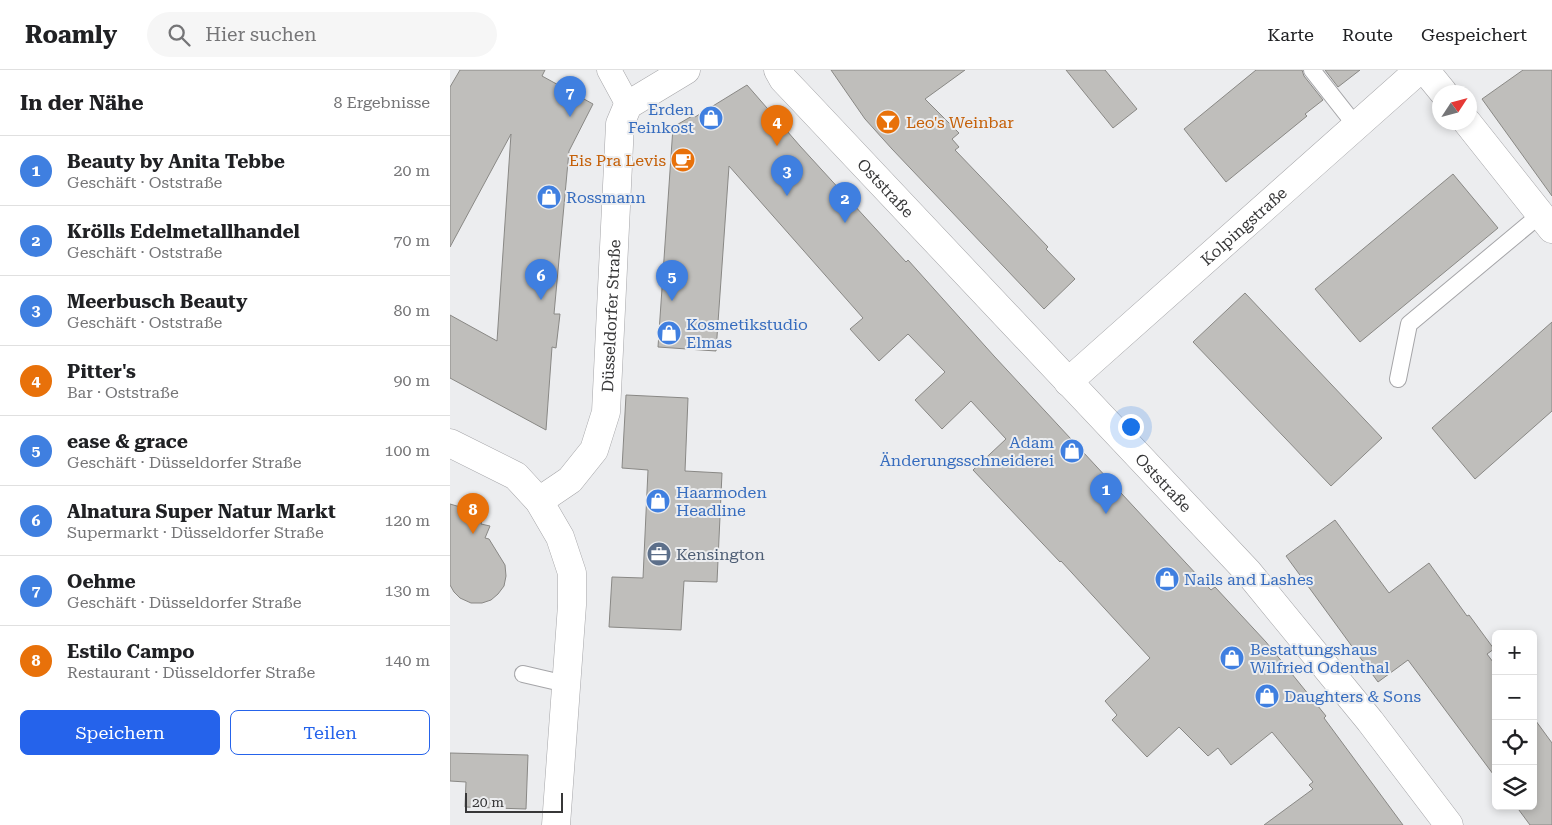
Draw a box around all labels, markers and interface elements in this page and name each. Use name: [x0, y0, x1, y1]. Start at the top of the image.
search box: [147, 12, 497, 57]
text: Roamly: [25, 21, 117, 49]
icon: search: [165, 21, 193, 49]
text: Hier suchen: [205, 23, 317, 46]
text: Karte: [1267, 24, 1314, 45]
text: Route: [1342, 24, 1393, 45]
text: Gespeichert: [1421, 24, 1527, 45]
pin: 7: [554, 76, 586, 117]
north arrow: [1432, 85, 1477, 130]
text: In der Nähe: [20, 91, 143, 115]
text: 8 Ergebnisse: [333, 93, 430, 112]
place label: Erden Feinkost: [628, 100, 694, 137]
shop icon: Erden Feinkost: [698, 105, 724, 131]
pin: 4: [761, 105, 793, 146]
bar icon: Leo's Weinbar: [875, 109, 901, 135]
place label: Leo's Weinbar: [906, 113, 1014, 132]
cafe icon: Eis Pra Levis: [670, 147, 696, 173]
text: Beauty by Anita Tebbe: [67, 150, 285, 173]
place label: Eis Pra Levis: [569, 151, 666, 170]
street label: Oststraße: [854, 154, 918, 221]
pin: 3: [771, 155, 803, 196]
text: 1: [32, 161, 40, 180]
text: 20 m: [393, 161, 430, 180]
text: Geschäft · Oststraße: [67, 173, 222, 192]
pin: 2: [829, 182, 861, 223]
street label: Kolpingstraße: [1197, 183, 1291, 269]
shop icon: Rossmann: [536, 184, 562, 210]
place label: Rossmann: [566, 188, 646, 207]
text: Krölls Edelmetallhandel: [67, 220, 300, 243]
text: 2: [32, 231, 40, 250]
text: 70 m: [393, 231, 430, 250]
street label: Düsseldorfer Straße: [597, 239, 624, 393]
text: Geschäft · Oststraße: [67, 243, 222, 262]
pin: 6: [525, 259, 557, 300]
pin: 5: [656, 260, 688, 301]
text: Meerbusch Beauty: [67, 290, 248, 313]
text: 3: [32, 301, 40, 320]
text: 80 m: [393, 301, 430, 320]
text: Geschäft · Oststraße: [67, 313, 222, 332]
place label: Kosmetikstudio Elmas: [686, 315, 808, 352]
shop icon: Kosmetikstudio Elmas: [656, 320, 682, 346]
text: Pitter's: [67, 360, 136, 383]
text: 4: [32, 371, 40, 390]
text: 90 m: [393, 371, 430, 390]
text: Bar · Oststraße: [67, 383, 179, 402]
your location: [1118, 414, 1144, 440]
text: ease & grace: [67, 430, 188, 453]
place label: Adam Änderungsschneiderei: [880, 433, 1054, 470]
shop icon: Adam Änderungsschneiderei: [1059, 438, 1085, 464]
text: 5: [32, 441, 40, 460]
text: 100 m: [384, 441, 430, 460]
street label: Oststraße: [1131, 449, 1196, 516]
text: Geschäft · Düsseldorfer Straße: [67, 453, 302, 472]
pin: 1: [1090, 473, 1122, 514]
place label: Haarmoden Headline: [676, 483, 767, 520]
shop icon: Haarmoden Headline: [645, 488, 671, 514]
pin: 8: [457, 493, 489, 534]
text: Alnatura Super Natur Markt: [67, 500, 336, 523]
text: 6: [32, 511, 40, 530]
text: 120 m: [384, 511, 430, 530]
text: Supermarkt · Düsseldorfer Straße: [67, 523, 324, 542]
office icon: Kensington: [646, 541, 672, 567]
place label: Kensington: [676, 545, 765, 564]
shop icon: Nails and Lashes: [1154, 566, 1180, 592]
text: Oehme: [67, 570, 136, 593]
place label: Nails and Lashes: [1184, 570, 1314, 589]
text: 7: [32, 581, 40, 600]
text: 130 m: [384, 581, 430, 600]
text: Geschäft · Düsseldorfer Straße: [67, 593, 302, 612]
map controls: [1492, 630, 1537, 810]
button: +: [1492, 630, 1537, 675]
text: Estilo Campo: [67, 640, 195, 663]
place label: Bestattungshaus Wilfried Odenthal: [1250, 640, 1389, 677]
shop icon: Bestattungshaus Wilfried Odenthal: [1219, 645, 1245, 671]
text: 8: [32, 651, 40, 670]
text: 140 m: [384, 651, 430, 670]
text: Restaurant · Düsseldorfer Straße: [67, 663, 315, 682]
button: −: [1492, 675, 1537, 720]
shop icon: Daughters & Sons: [1254, 683, 1280, 709]
place label: Daughters & Sons: [1284, 687, 1421, 706]
button: Speichern: [20, 710, 220, 755]
button: Teilen: [230, 710, 430, 755]
button: locate: [1492, 720, 1537, 765]
button: layers: [1492, 765, 1537, 810]
scale bar: [465, 790, 562, 813]
text: 20 m: [472, 794, 504, 810]

